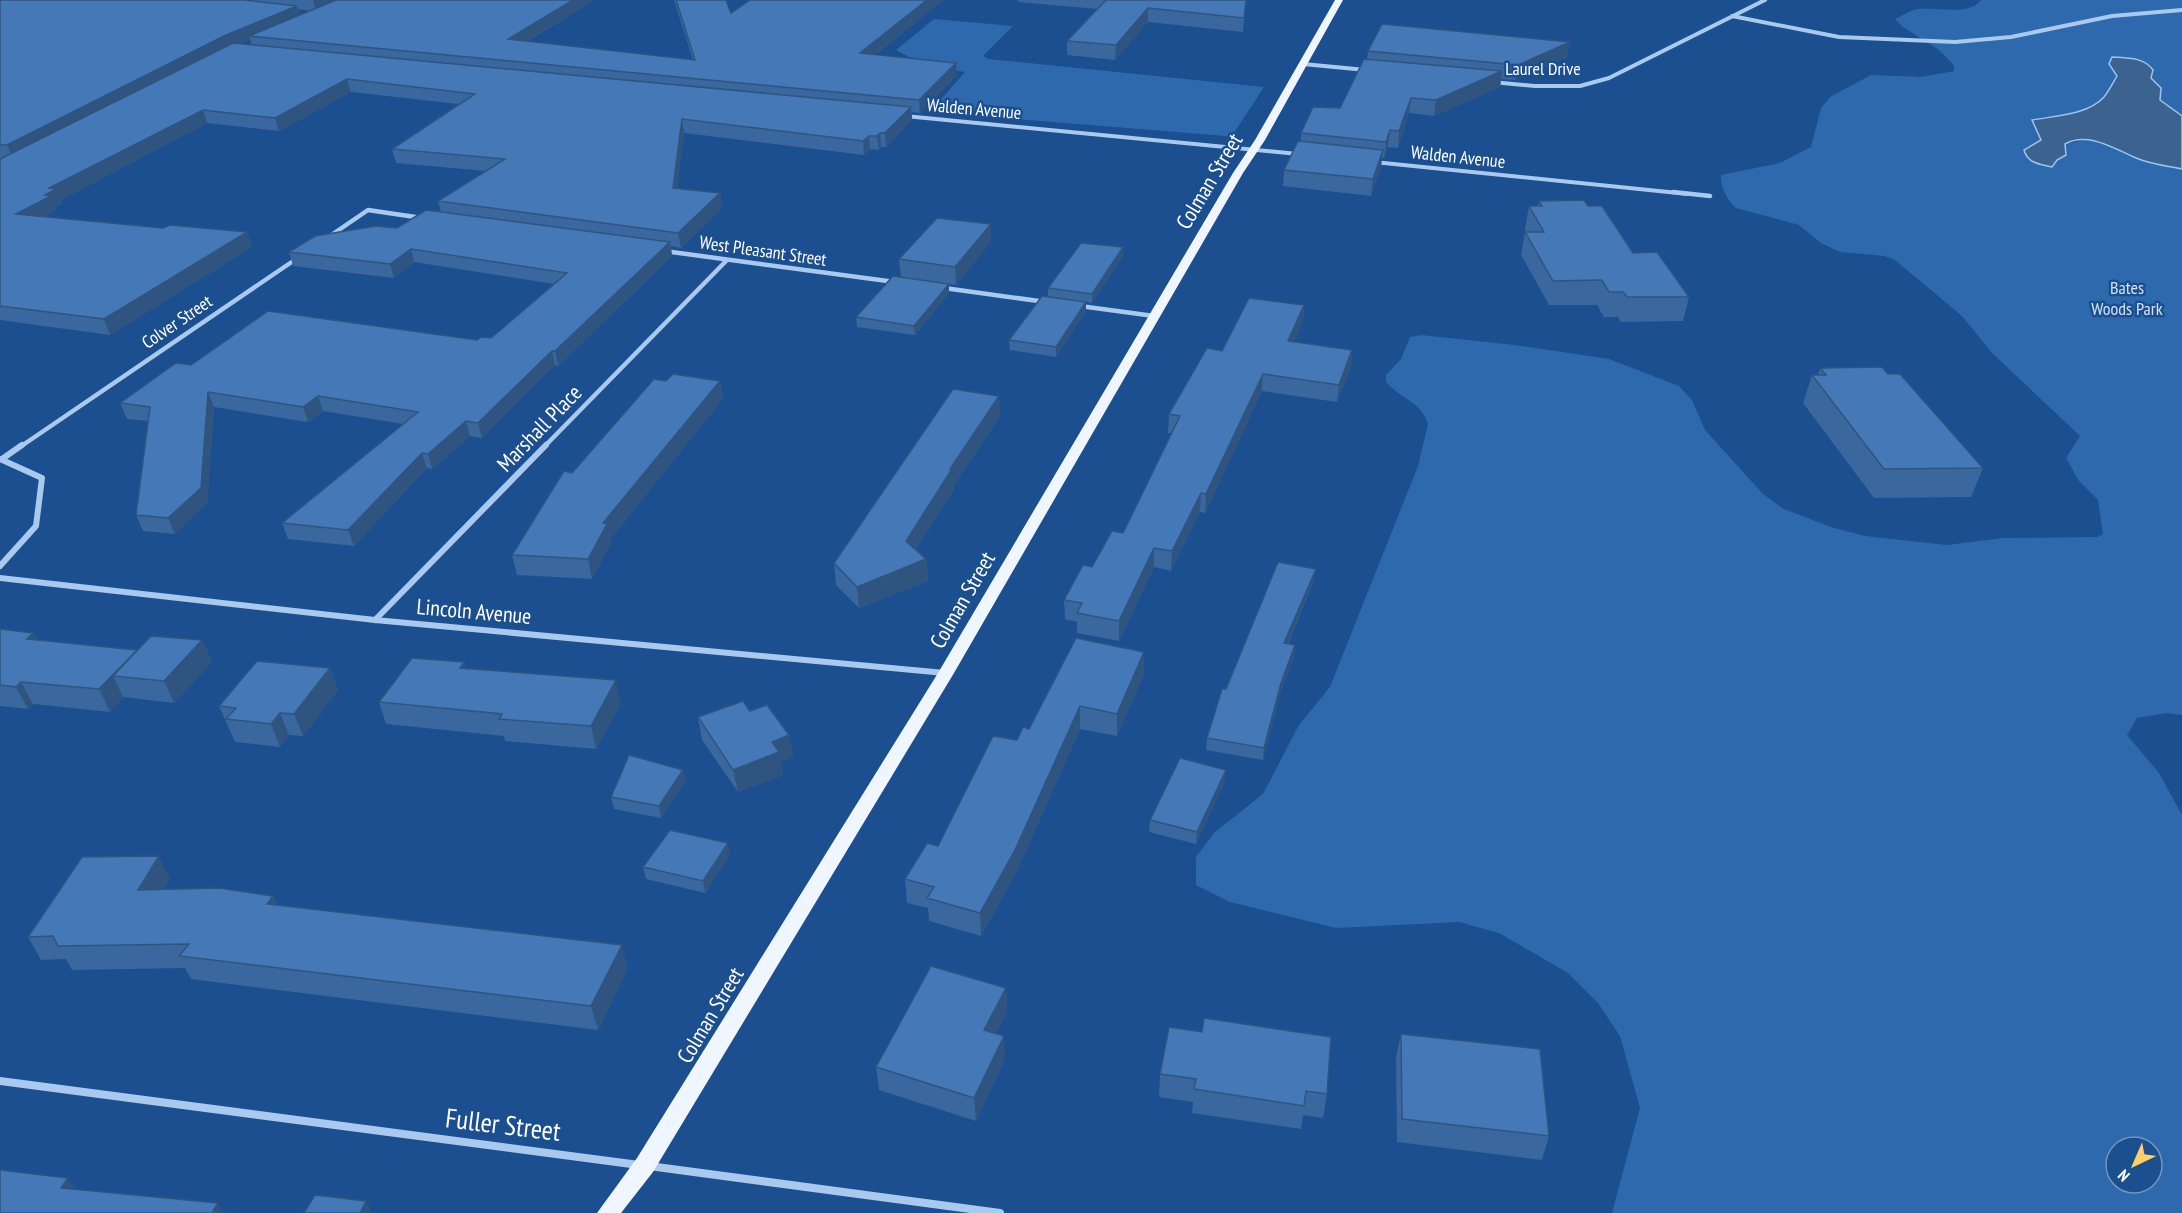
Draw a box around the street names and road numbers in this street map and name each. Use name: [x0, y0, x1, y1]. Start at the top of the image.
street label: Laurel Drive: [1505, 57, 1581, 80]
street label: Walden Avenue: [926, 93, 1022, 124]
street label: Colman Street: [1169, 128, 1249, 234]
street label: Walden Avenue: [1410, 140, 1506, 173]
street label: West Pleasant Street: [698, 230, 828, 271]
street label: Colver Street: [137, 290, 216, 354]
street label: Marshall Place: [491, 379, 587, 477]
street label: Colman Street: [923, 547, 1001, 653]
street label: Lincoln Avenue: [415, 592, 533, 630]
street label: Colman Street: [670, 962, 750, 1068]
street label: Fuller Street: [444, 1100, 563, 1148]

